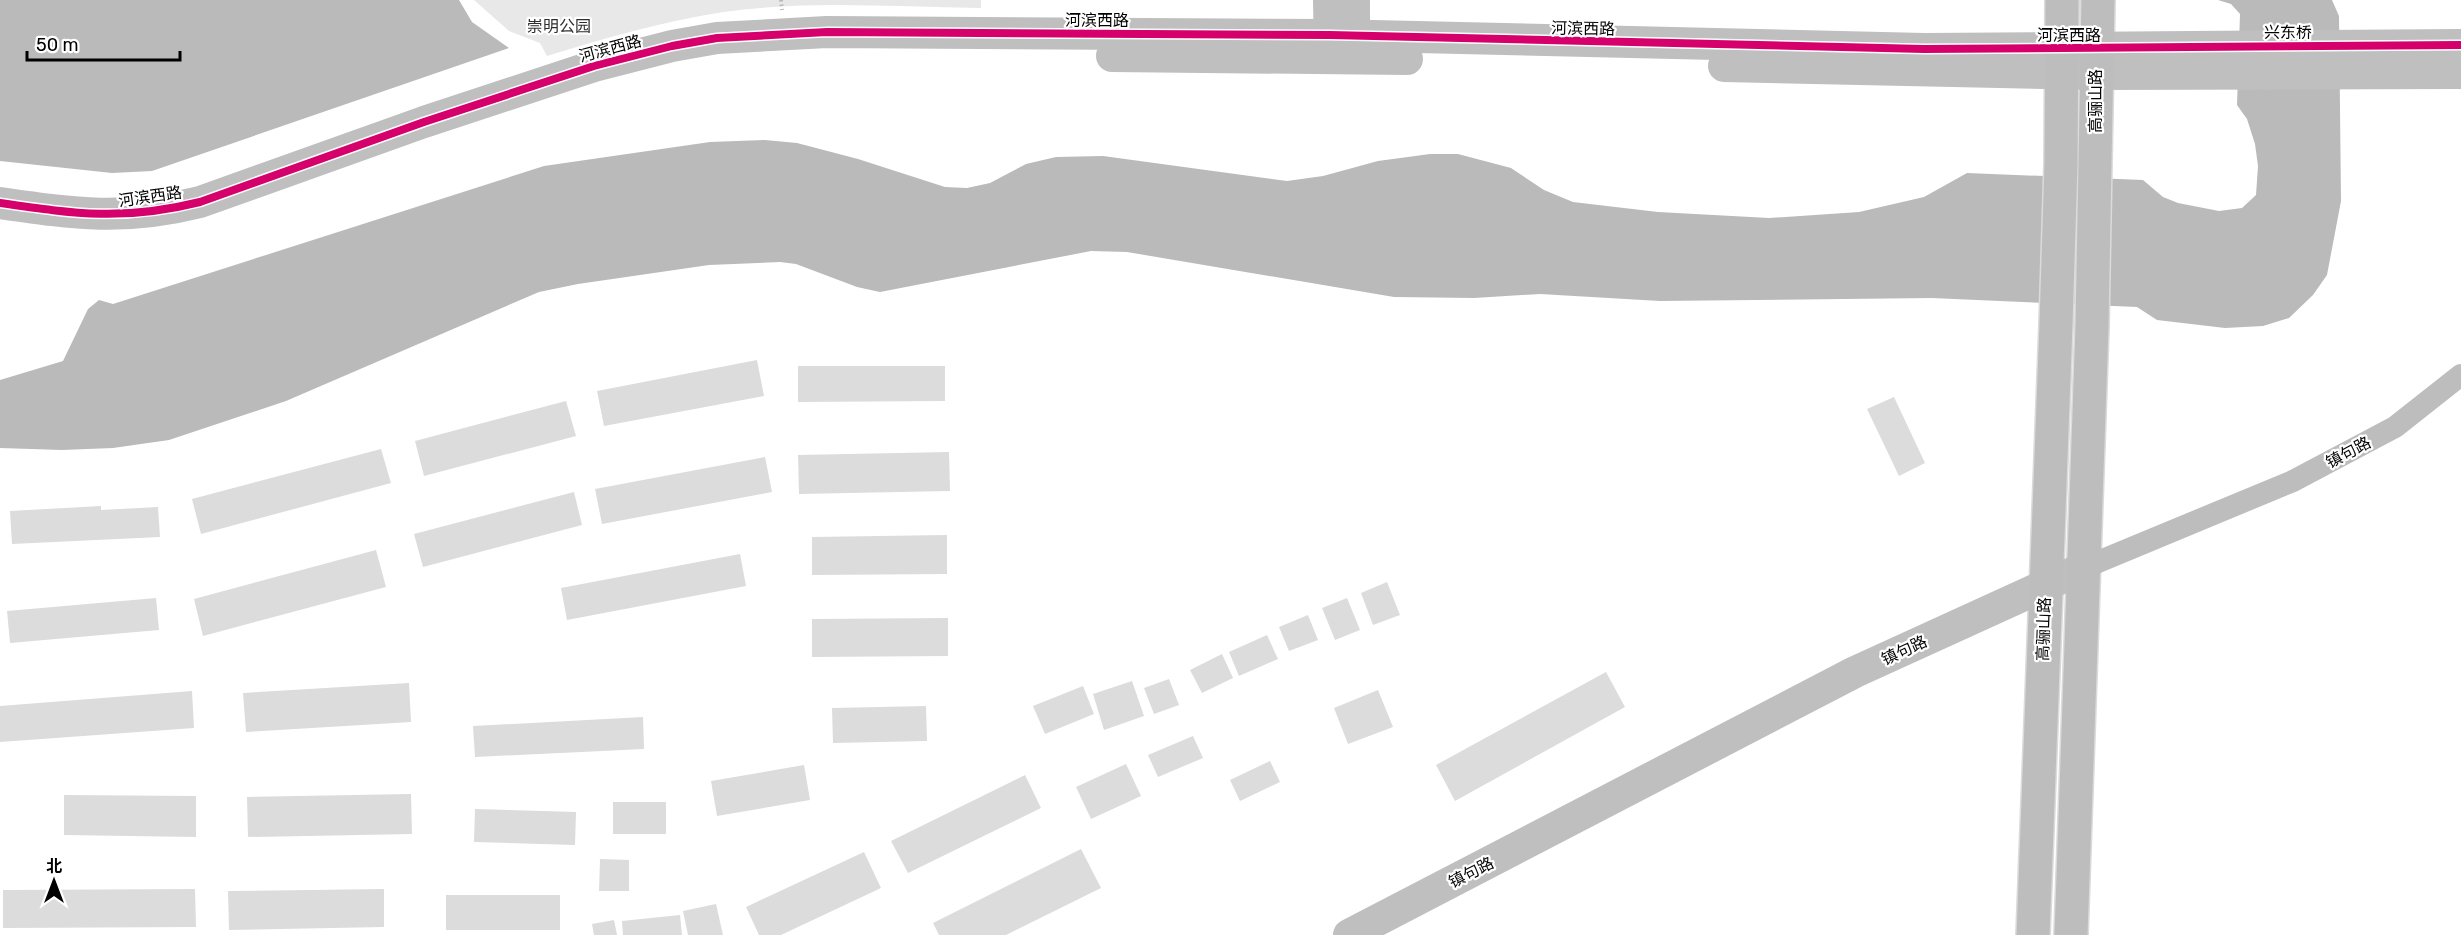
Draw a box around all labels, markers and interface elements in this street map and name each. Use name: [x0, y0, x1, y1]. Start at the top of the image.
street label: 河滨西路: [1065, 11, 1129, 30]
park label: 崇明公园: [527, 17, 591, 36]
street label: 河滨西路: [1551, 18, 1615, 39]
street label: 兴东桥: [2264, 23, 2312, 42]
scale bar: [27, 24, 180, 62]
street label: 河滨西路: [2037, 26, 2101, 45]
street label: 河滨西路: [577, 31, 644, 66]
text: 50 m: [36, 34, 79, 56]
street label: 高骊山路: [2086, 69, 2105, 133]
street label: 河滨西路: [117, 183, 183, 210]
street label: 镇句路: [2323, 433, 2374, 472]
street label: 高骊山路: [2033, 597, 2054, 661]
street label: 镇句路: [1878, 632, 1930, 669]
north arrow: [24, 851, 84, 911]
street label: 镇句路: [1446, 853, 1497, 892]
text: 北: [46, 857, 62, 876]

